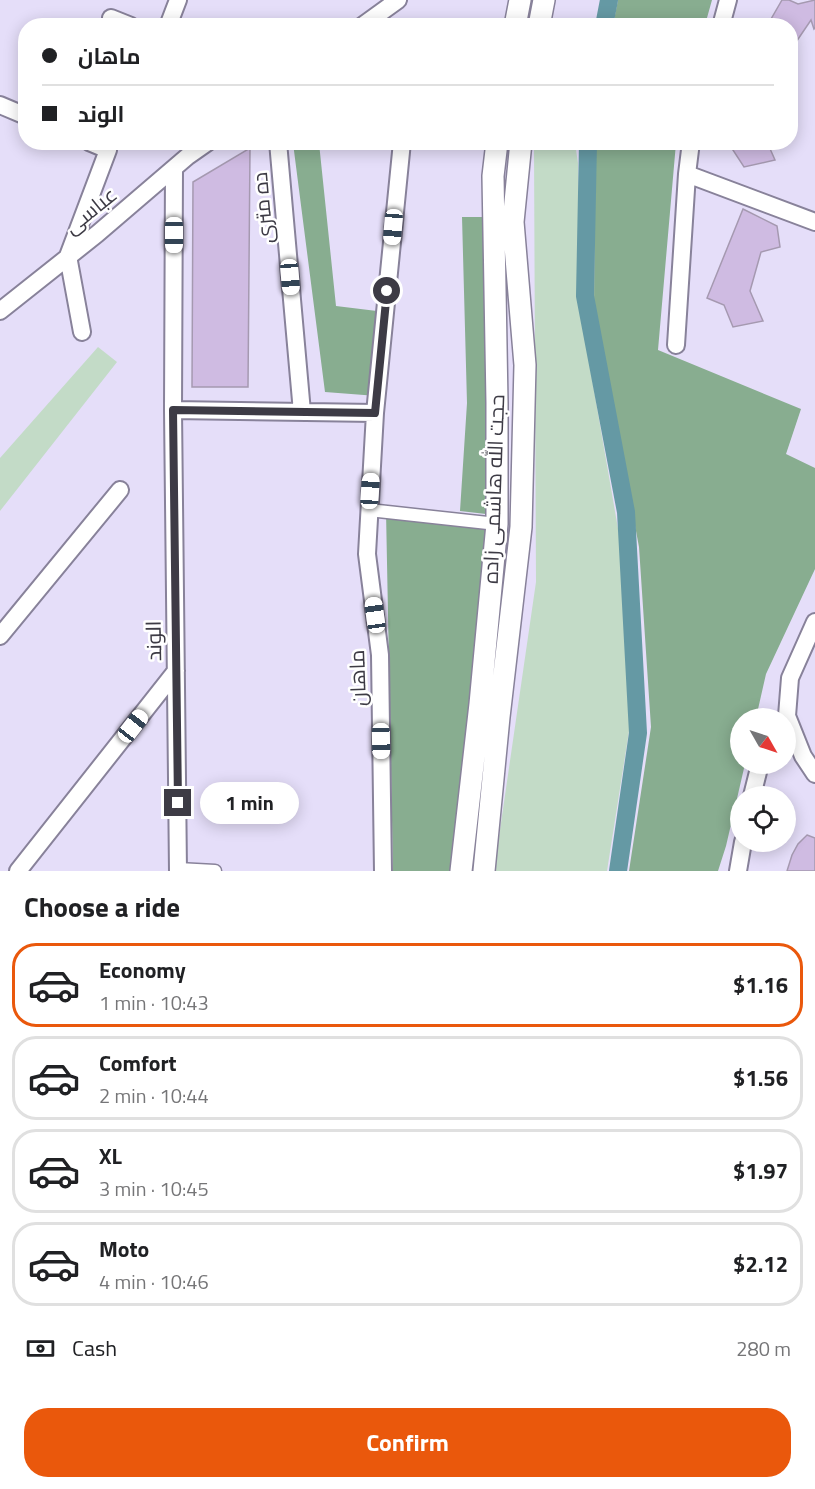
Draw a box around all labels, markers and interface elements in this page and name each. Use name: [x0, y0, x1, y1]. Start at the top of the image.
text: ماهان: [78, 39, 140, 73]
text: الوند: [78, 97, 124, 131]
street label: ده متری: [243, 171, 281, 245]
street label: عباسی: [56, 178, 124, 242]
car: [382, 208, 404, 246]
car: [165, 217, 183, 253]
car: [279, 258, 301, 296]
route start: [373, 277, 400, 304]
street label: حجت الله هاشمی زاده: [474, 394, 512, 584]
car: [360, 472, 380, 510]
car: [364, 596, 386, 634]
street label: الوند: [137, 621, 169, 661]
street label: ماهان: [340, 649, 374, 707]
car: [115, 706, 151, 746]
north arrow: [730, 708, 796, 774]
map controls: [730, 708, 796, 852]
car: [372, 723, 390, 759]
callout: 1 min: [199, 782, 298, 824]
button: locate: [730, 786, 796, 852]
text: 1 min: [225, 787, 274, 818]
route end: [164, 789, 191, 816]
text: Choose a ride: [24, 886, 180, 927]
text: Economy: [99, 953, 186, 987]
icon: car: [27, 958, 81, 1012]
text: $1.16: [733, 968, 788, 1002]
text: 1 min · 10:43: [99, 987, 209, 1018]
text: Comfort: [99, 1046, 177, 1080]
icon: car: [27, 1051, 81, 1105]
text: $1.56: [733, 1061, 788, 1095]
text: 2 min · 10:44: [99, 1080, 209, 1111]
text: XL: [99, 1139, 122, 1173]
icon: car: [27, 1144, 81, 1198]
text: $1.97: [733, 1154, 788, 1188]
text: 3 min · 10:45: [99, 1173, 209, 1204]
text: Moto: [99, 1232, 149, 1266]
icon: car: [27, 1237, 81, 1291]
text: $2.12: [733, 1247, 788, 1281]
text: 4 min · 10:46: [99, 1266, 209, 1297]
text: Cash: [72, 1331, 117, 1365]
icon: cash: [24, 1332, 57, 1365]
text: 280 m: [736, 1333, 791, 1364]
button: Confirm: [24, 1408, 791, 1477]

